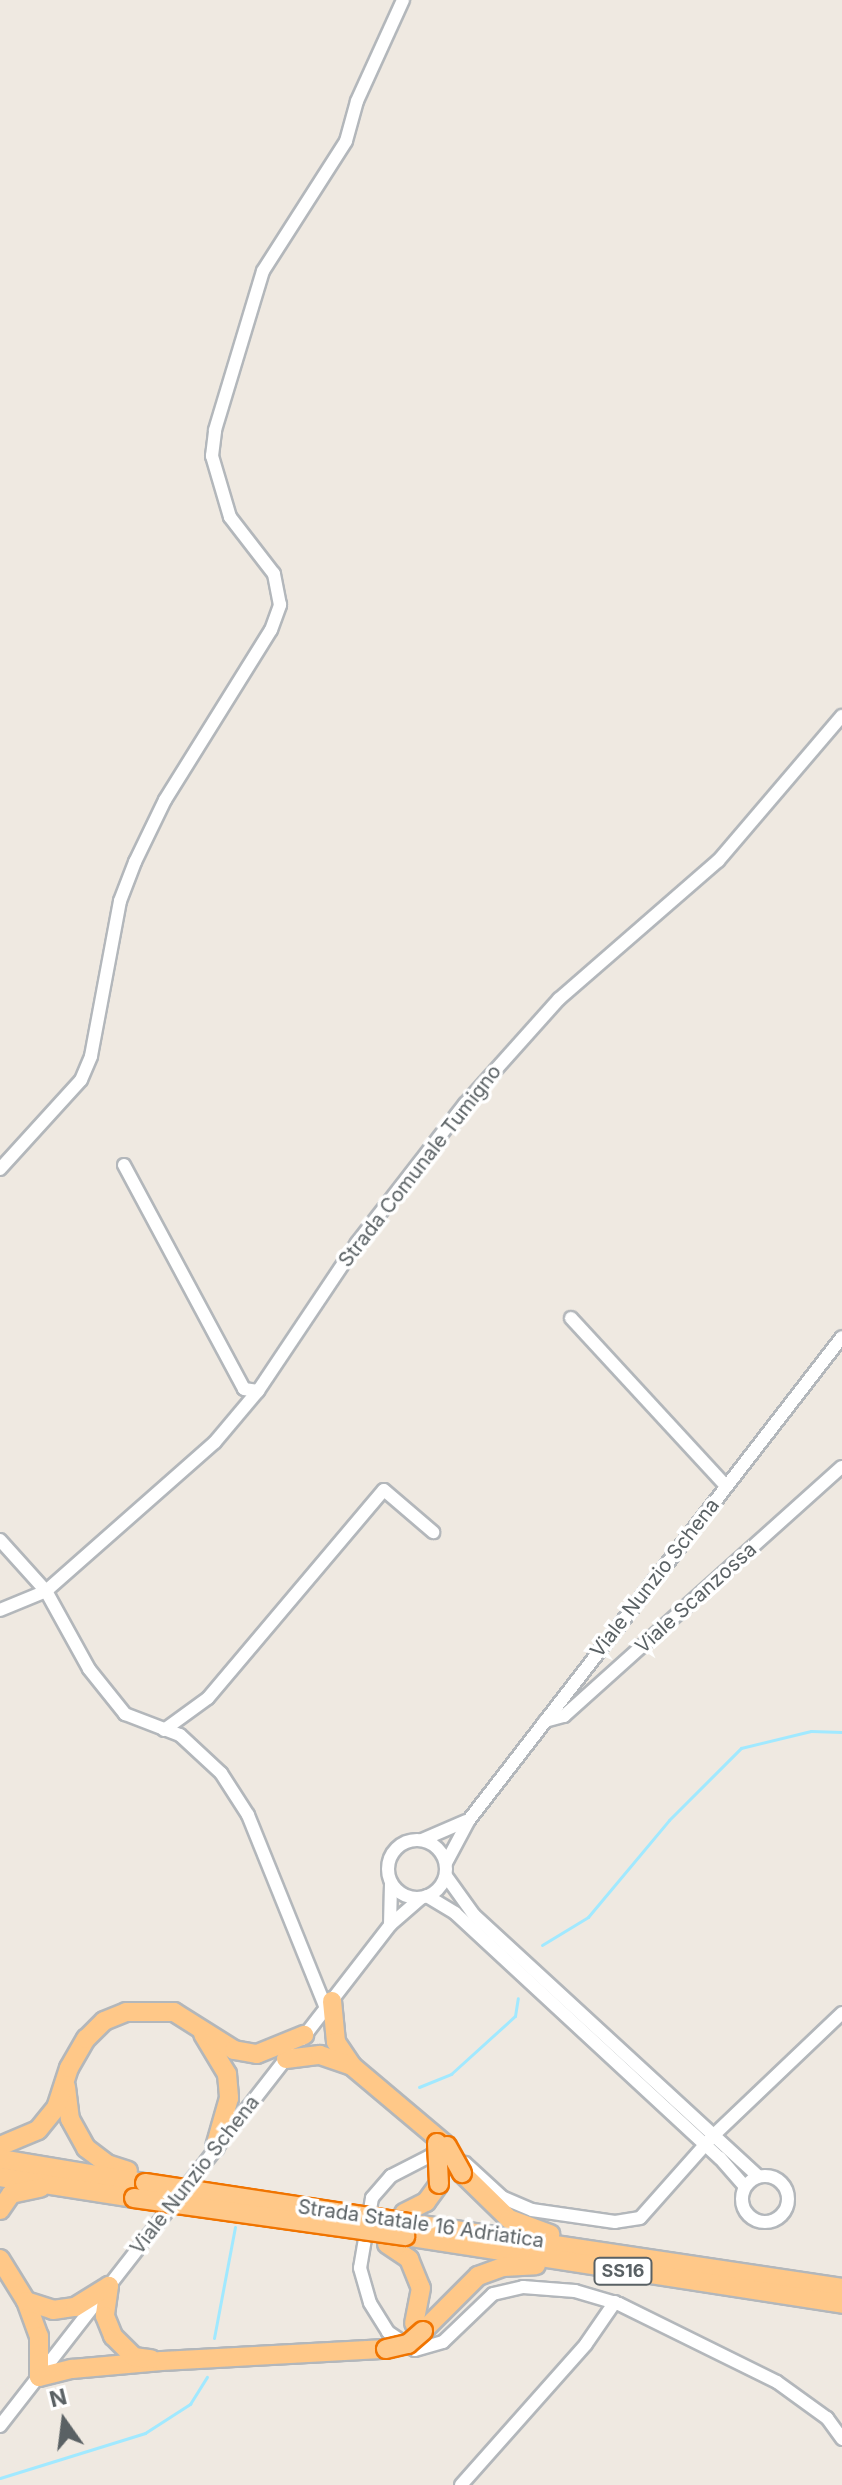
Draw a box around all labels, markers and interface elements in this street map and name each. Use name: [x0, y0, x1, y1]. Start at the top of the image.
street label: Strada Comunale Tumigno: [334, 1060, 506, 1272]
street label: Viale Nunzio Schena: [586, 1494, 724, 1662]
street label: Viale Scanzossa: [631, 1537, 761, 1659]
street label: Viale Nunzio Schena: [126, 2091, 264, 2259]
street label: Strada Statale 16 Adriatica: [296, 2195, 546, 2253]
road number: SS16: [593, 2257, 653, 2285]
north arrow: [24, 2381, 104, 2461]
text: N: [47, 2383, 69, 2412]

